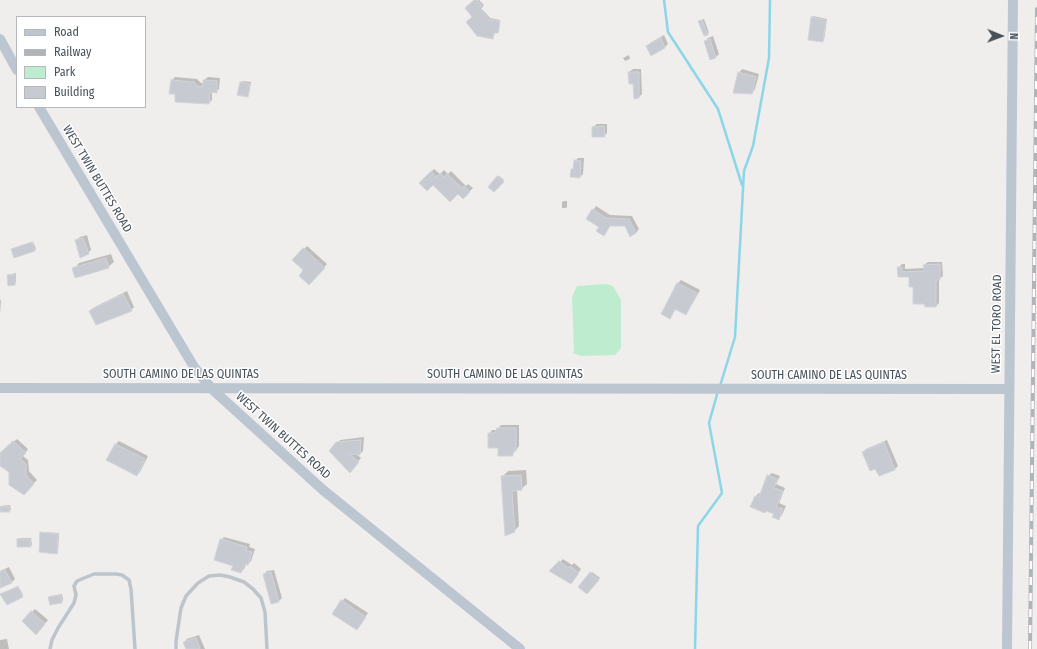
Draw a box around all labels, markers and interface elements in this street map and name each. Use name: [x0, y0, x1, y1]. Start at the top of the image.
legend: [16, 16, 146, 108]
north arrow: [981, 16, 1021, 56]
text: Road: [54, 25, 79, 39]
text: N: [1007, 33, 1020, 40]
text: Railway: [54, 45, 91, 59]
text: Park: [54, 65, 75, 79]
text: Building: [54, 85, 94, 99]
street label: WEST TWIN BUTTES ROAD: [59, 123, 135, 235]
street label: WEST EL TORO ROAD: [989, 274, 1005, 374]
street label: SOUTH CAMINO DE LAS QUINTAS: [103, 368, 259, 382]
street label: SOUTH CAMINO DE LAS QUINTAS: [427, 368, 583, 382]
street label: SOUTH CAMINO DE LAS QUINTAS: [751, 369, 907, 383]
street label: WEST TWIN BUTTES ROAD: [233, 390, 333, 482]

